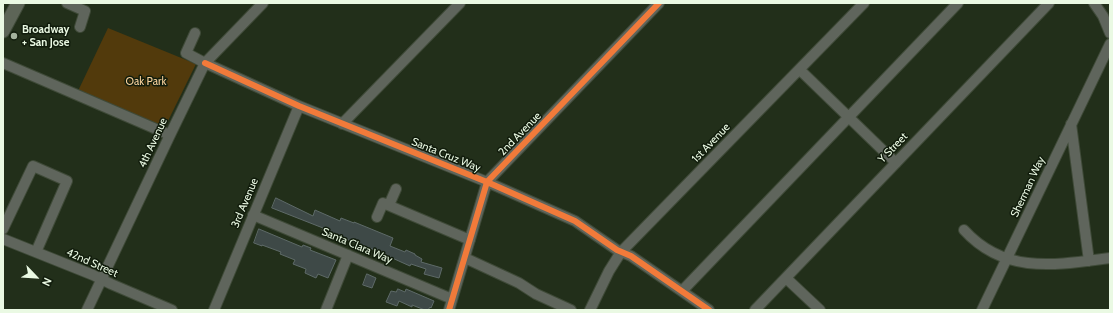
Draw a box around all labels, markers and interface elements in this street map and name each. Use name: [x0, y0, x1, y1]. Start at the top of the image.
place label: Broadway + San Jose: [22, 23, 69, 49]
marker: Broadway + San Jose: [9, 31, 19, 41]
park label: Oak Park: [126, 75, 166, 89]
street label: 2nd Avenue: [496, 109, 544, 159]
street label: 4th Avenue: [136, 116, 170, 170]
street label: 1st Avenue: [689, 121, 733, 165]
street label: Y Street: [875, 130, 911, 166]
street label: Santa Cruz Way: [409, 135, 483, 175]
street label: Sherman Way: [1008, 155, 1048, 219]
street label: 3rd Avenue: [229, 176, 261, 230]
street label: Santa Clara Way: [320, 225, 394, 267]
street label: 42nd Street: [64, 246, 120, 280]
north arrow: [16, 257, 56, 297]
text: N: [39, 276, 55, 289]

